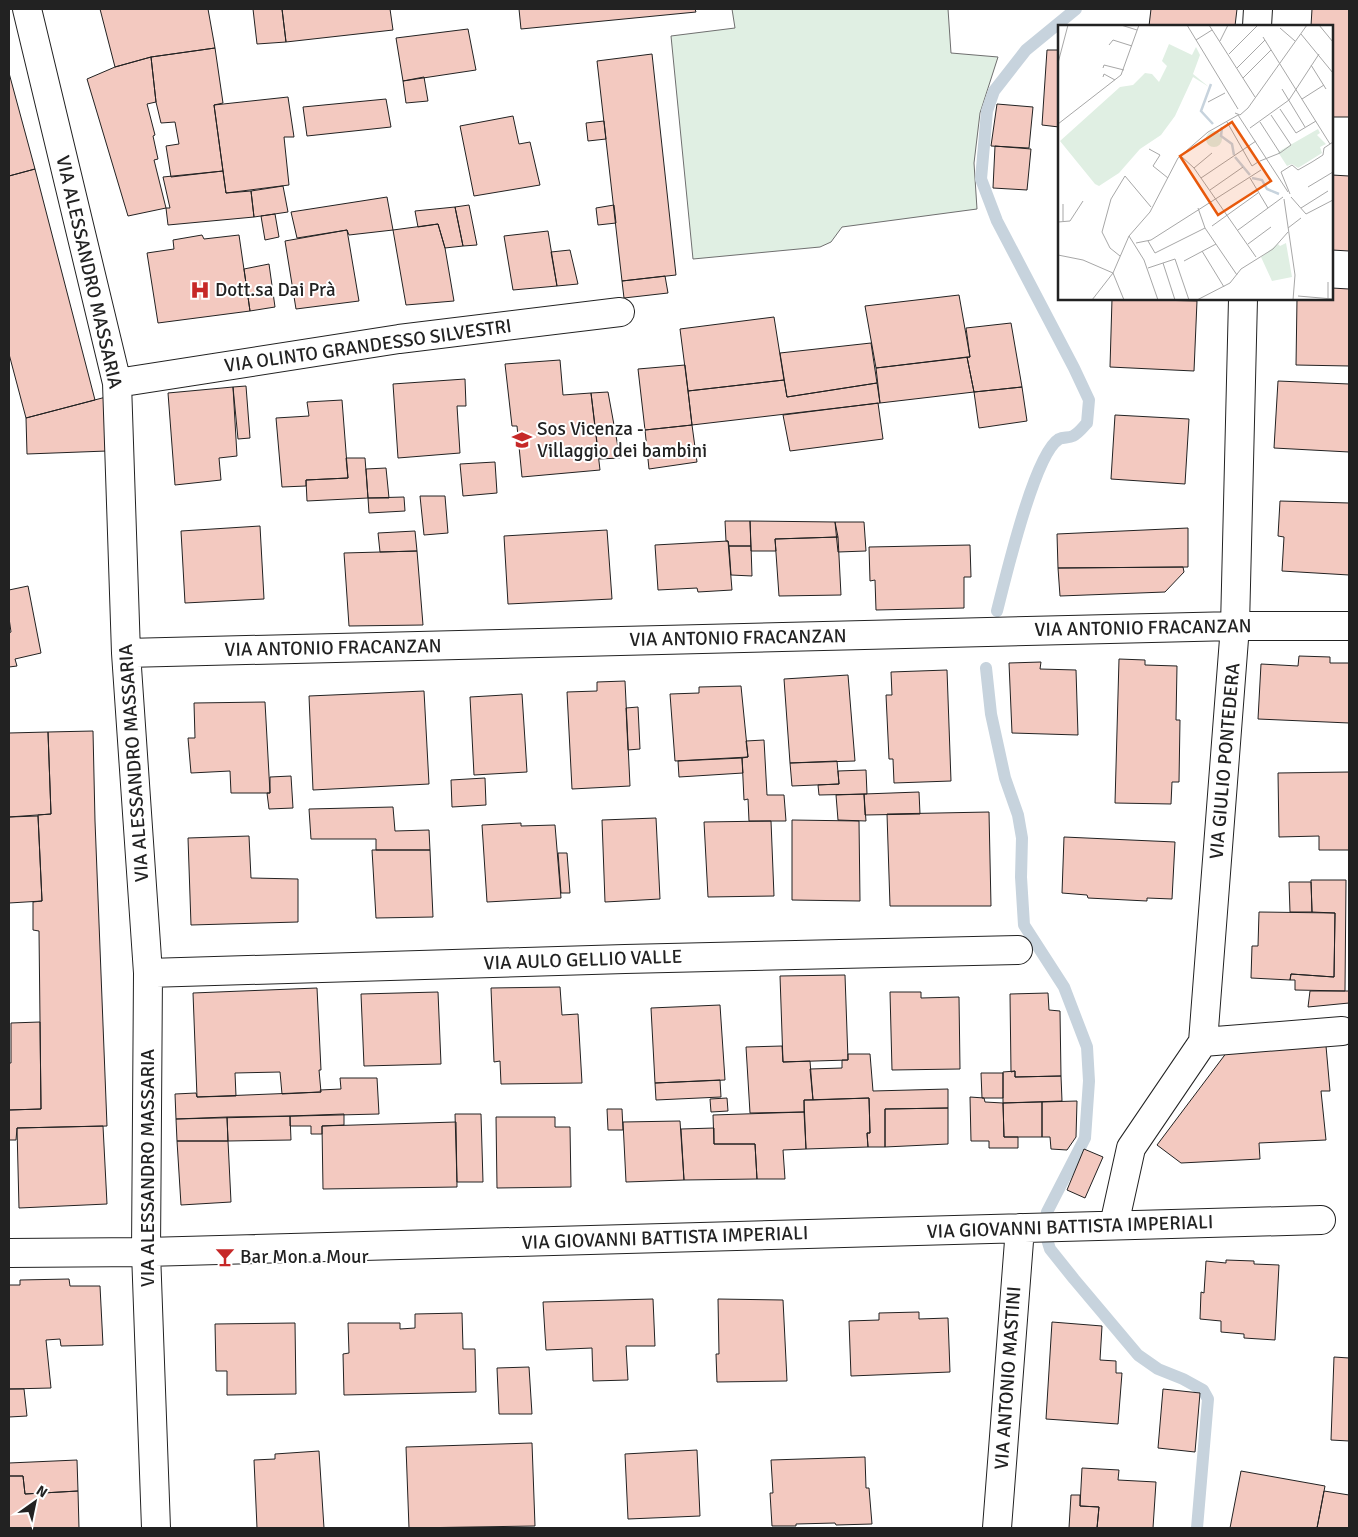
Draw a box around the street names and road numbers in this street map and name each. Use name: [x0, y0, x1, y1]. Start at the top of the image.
street label: VIA ALESSANDRO MASSARIA: [50, 153, 128, 391]
street label: VIA OLINTO GRANDESSO SILVESTRI: [223, 314, 513, 378]
street label: VIA ANTONIO FRACANZAN: [1034, 614, 1252, 642]
street label: VIA ANTONIO FRACANZAN: [629, 624, 847, 652]
street label: VIA ANTONIO FRACANZAN: [224, 634, 442, 662]
street label: VIA ALESSANDRO MASSARIA: [114, 643, 154, 883]
street label: VIA GIULIO PONTEDERA: [1204, 661, 1246, 860]
street label: VIA AULO GELLIO VALLE: [483, 945, 683, 975]
street label: VIA ALESSANDRO MASSARIA: [136, 1048, 160, 1287]
street label: VIA GIOVANNI BATTISTA IMPERIALI: [926, 1210, 1214, 1244]
street label: VIA GIOVANNI BATTISTA IMPERIALI: [521, 1221, 809, 1255]
street label: VIA ANTONIO MASTINI: [990, 1286, 1026, 1470]

